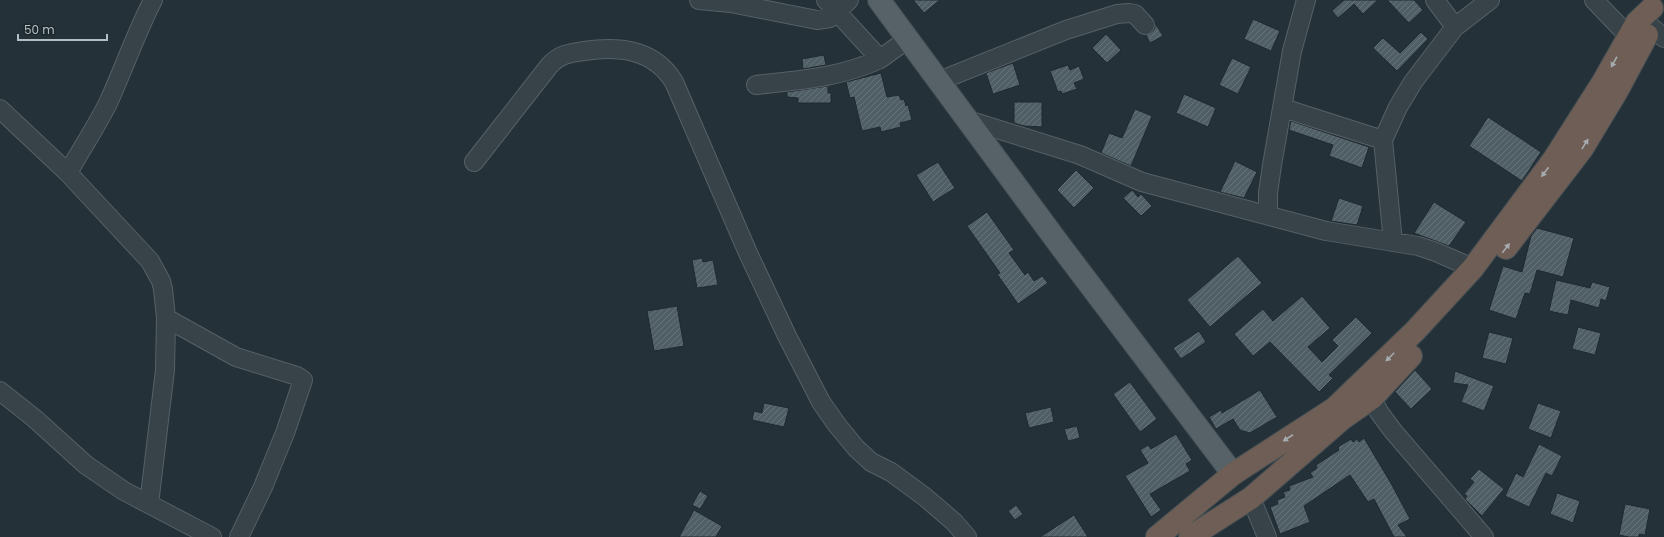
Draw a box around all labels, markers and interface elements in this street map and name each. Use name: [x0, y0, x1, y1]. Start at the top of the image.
scale bar: [18, 16, 107, 42]
text: 50 m: [24, 21, 55, 38]
one-way arrow: [1611, 56, 1618, 68]
one-way arrow: [1581, 138, 1588, 150]
one-way arrow: [1540, 166, 1549, 177]
one-way arrow: [1502, 242, 1510, 253]
one-way arrow: [1385, 352, 1395, 362]
one-way arrow: [1283, 434, 1293, 442]

